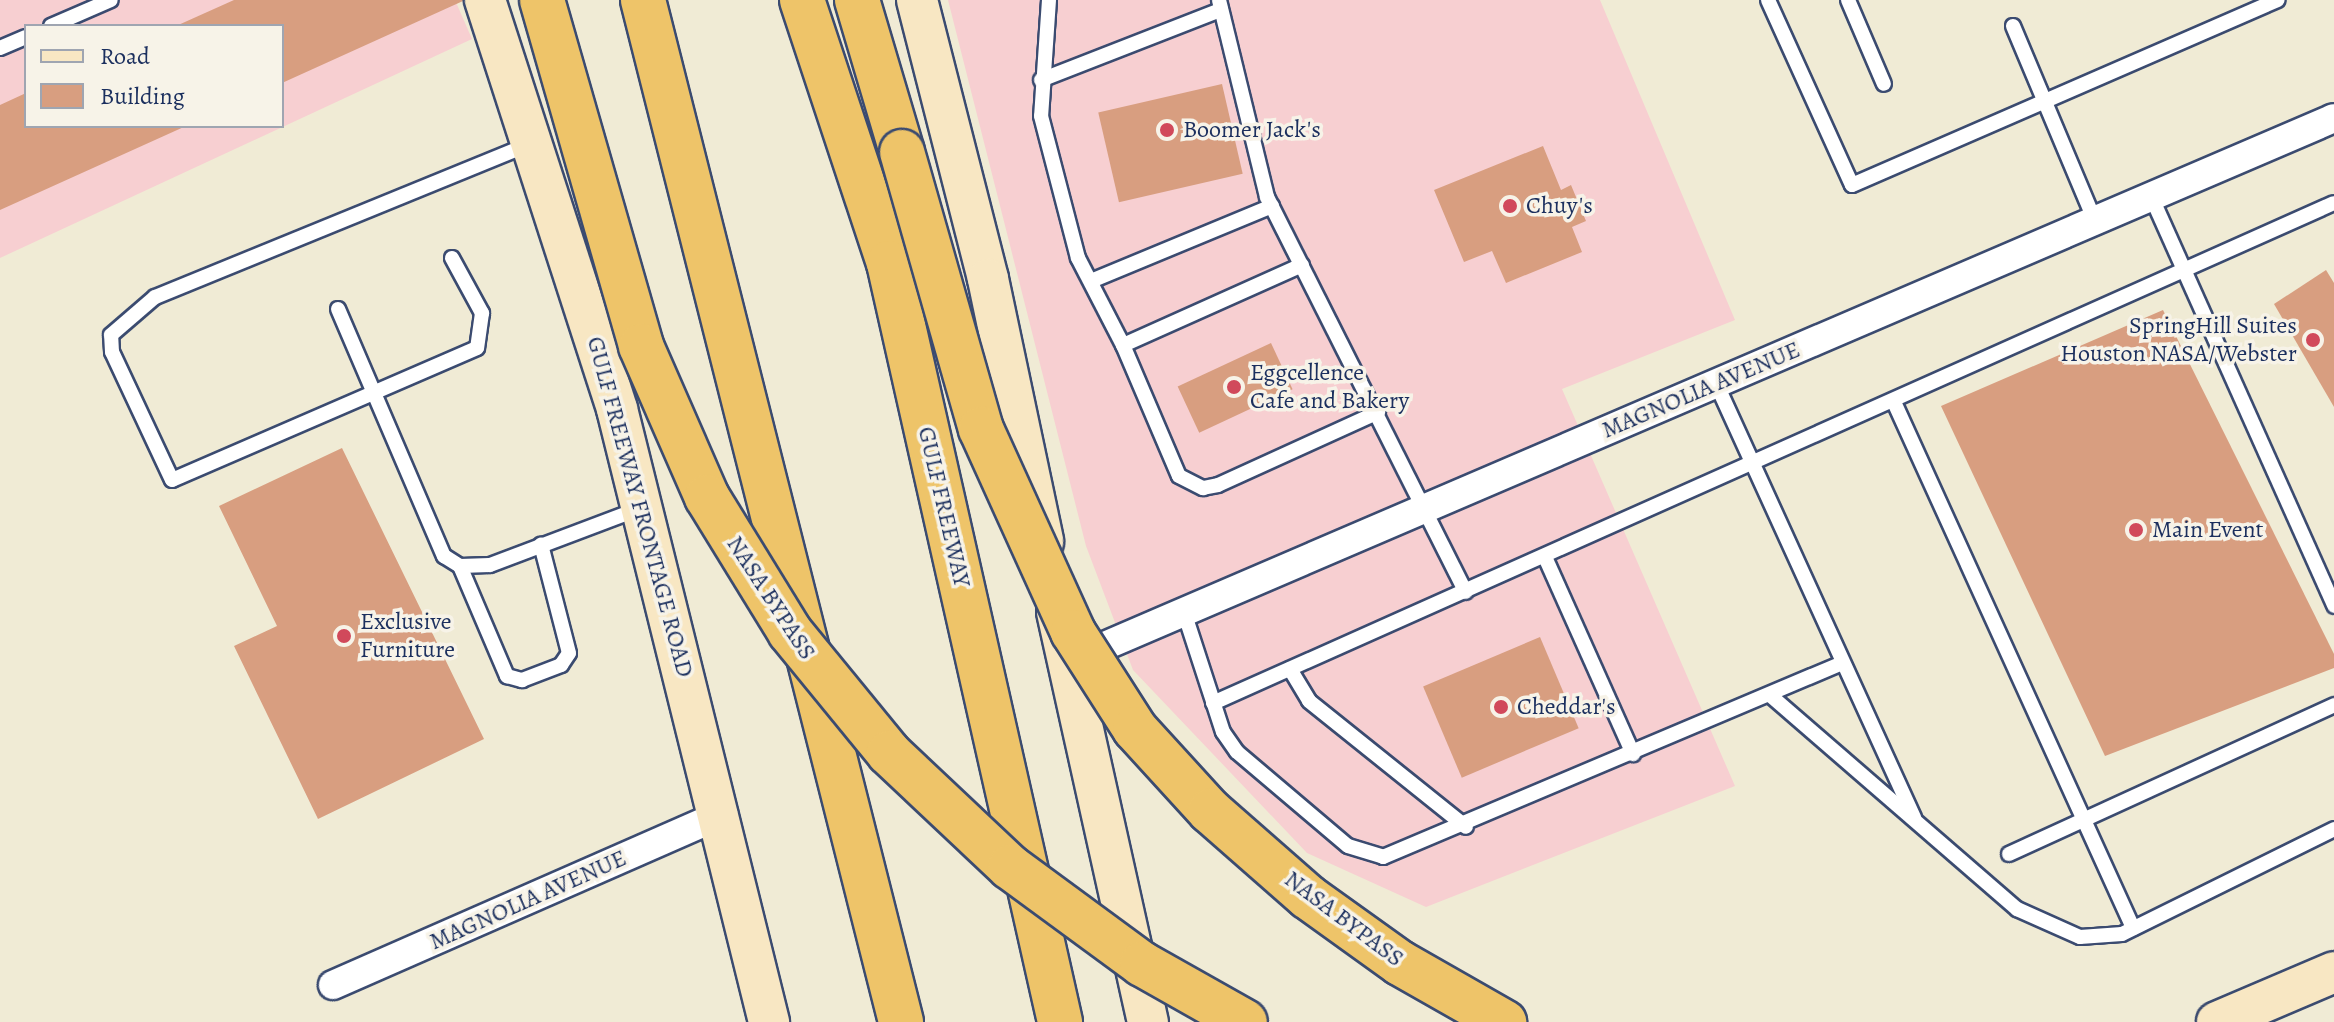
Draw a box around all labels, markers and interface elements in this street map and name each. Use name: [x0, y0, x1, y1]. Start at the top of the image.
legend: [24, 24, 284, 128]
text: Road: [100, 40, 150, 72]
text: Building: [100, 80, 185, 112]
place label: Boomer Jack's: [1183, 116, 1321, 144]
marker: Boomer Jack's: [1158, 121, 1176, 139]
place label: Chuy's: [1526, 192, 1593, 220]
marker: Chuy's: [1501, 197, 1519, 215]
place label: SpringHill Suites Houston NASA/Webster: [2060, 312, 2297, 368]
marker: SpringHill Suites Houston NASA/Webster: [2304, 331, 2322, 349]
street label: GULF FREEWAY FRONTAGE ROAD: [581, 334, 699, 680]
street label: MAGNOLIA AVENUE: [1598, 335, 1804, 445]
place label: Eggcellence Cafe and Bakery: [1250, 359, 1409, 415]
marker: Eggcellence Cafe and Bakery: [1225, 378, 1243, 396]
street label: GULF FREEWAY: [912, 424, 976, 590]
place label: Main Event: [2152, 516, 2264, 544]
marker: Main Event: [2127, 521, 2145, 539]
street label: NASA BYPASS: [720, 531, 822, 665]
place label: Exclusive Furniture: [360, 608, 455, 664]
marker: Exclusive Furniture: [335, 627, 353, 645]
place label: Cheddar's: [1517, 693, 1616, 721]
marker: Cheddar's: [1492, 698, 1510, 716]
street label: MAGNOLIA AVENUE: [425, 844, 631, 956]
street label: NASA BYPASS: [1279, 865, 1409, 973]

